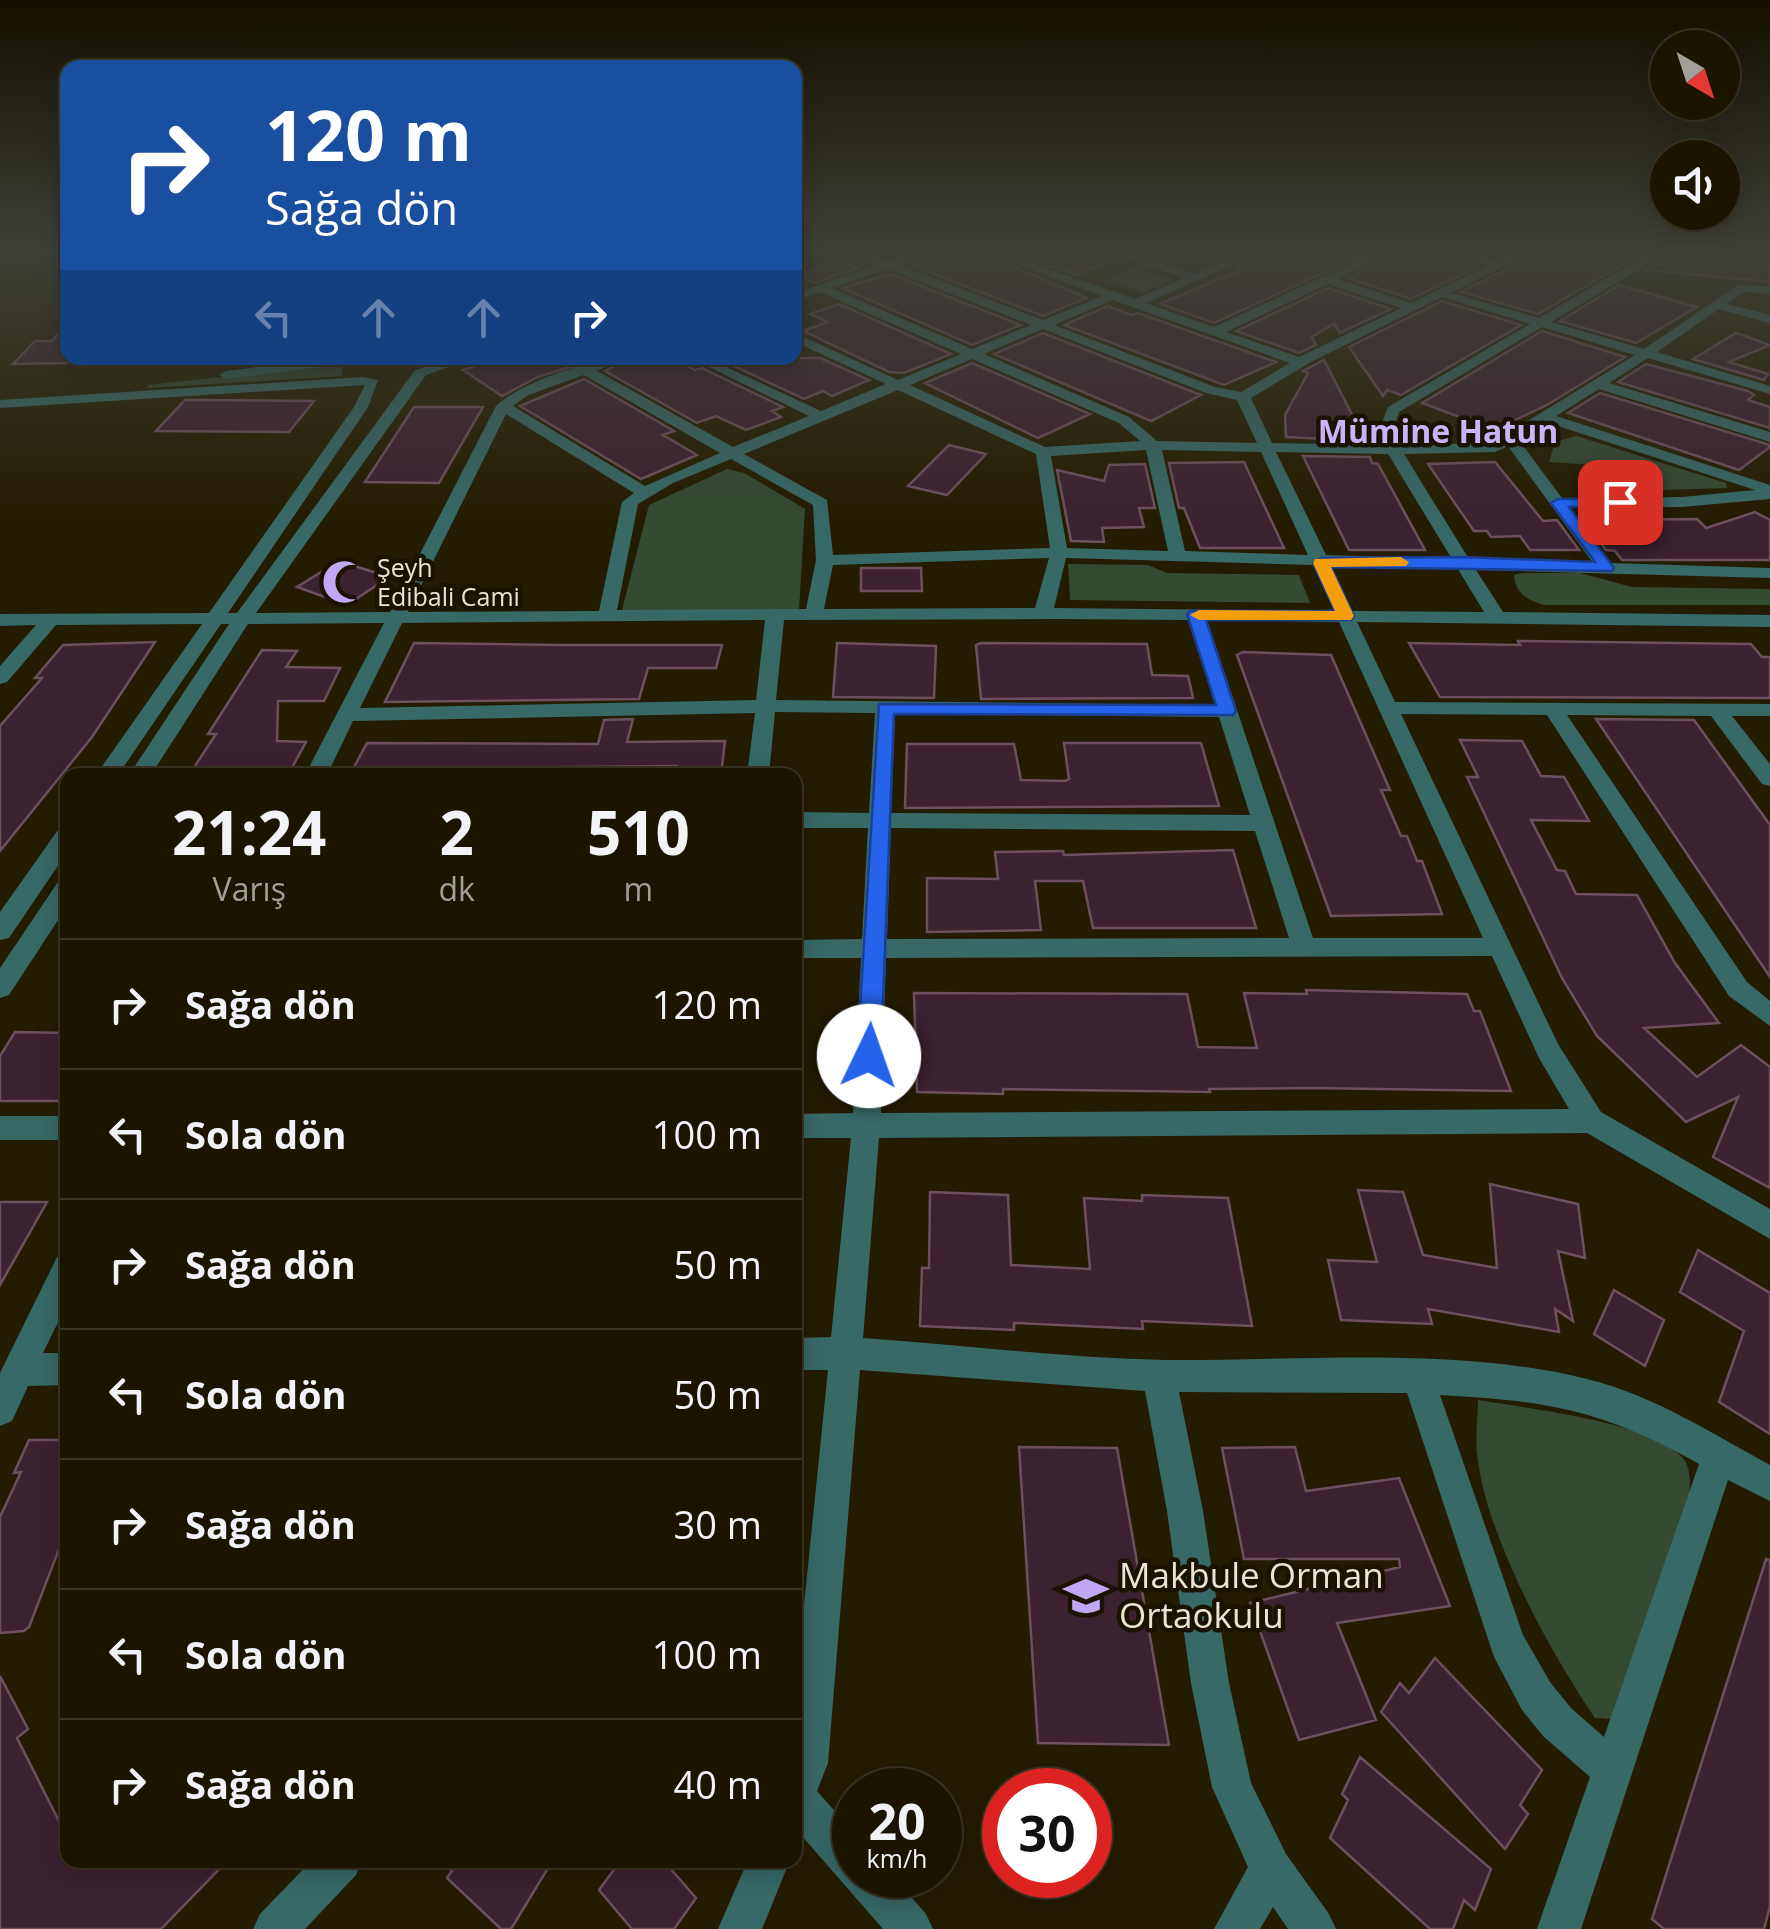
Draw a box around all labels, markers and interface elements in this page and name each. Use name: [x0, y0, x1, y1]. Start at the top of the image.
north arrow: [1650, 30, 1740, 120]
map controls: [1650, 30, 1740, 230]
text: 120 m: [265, 86, 472, 182]
icon: right: [100, 100, 230, 230]
button: sound: [1650, 140, 1740, 230]
text: Sağa dön: [265, 177, 458, 238]
icon: left: [246, 290, 301, 345]
icon: ahead: [351, 290, 406, 345]
icon: ahead: [456, 290, 511, 345]
icon: right: [561, 290, 616, 345]
district label: Mümine Hatun: [1318, 409, 1558, 452]
pin: [1578, 460, 1663, 545]
icon: arrive: [1593, 475, 1648, 530]
place label: Şeyh Edibali Cami: [377, 550, 520, 613]
mosque icon: Şeyh Edibali Cami: [320, 558, 368, 606]
text: 21:24: [172, 791, 326, 873]
text: 2: [440, 791, 474, 873]
text: 510: [587, 791, 690, 873]
text: Varış: [213, 867, 286, 910]
text: dk: [439, 867, 475, 910]
text: m: [624, 867, 653, 910]
icon: right: [100, 977, 155, 1032]
text: Sağa dön: [185, 978, 356, 1030]
text: 120 m: [652, 978, 762, 1030]
position arrow: [817, 1004, 921, 1108]
icon: left: [100, 1107, 155, 1162]
text: Sola dön: [185, 1108, 346, 1160]
text: 100 m: [652, 1108, 762, 1160]
icon: right: [100, 1237, 155, 1292]
text: Sağa dön: [185, 1238, 356, 1290]
text: 50 m: [673, 1238, 762, 1290]
icon: left: [100, 1367, 155, 1422]
text: Sola dön: [185, 1368, 346, 1420]
text: 50 m: [673, 1368, 762, 1420]
icon: right: [100, 1497, 155, 1552]
text: Sağa dön: [185, 1498, 356, 1550]
text: 30 m: [673, 1498, 762, 1550]
place label: Makbule Orman Ortaokulu: [1119, 1551, 1384, 1638]
school or university icon: Makbule Orman Ortaokulu: [1062, 1572, 1110, 1620]
icon: left: [100, 1627, 155, 1682]
text: Sola dön: [185, 1628, 346, 1680]
text: 100 m: [652, 1628, 762, 1680]
icon: right: [100, 1757, 155, 1812]
text: Sağa dön: [185, 1758, 356, 1810]
text: 40 m: [673, 1758, 762, 1810]
speed limit sign: 30: [982, 1768, 1112, 1898]
text: 20: [868, 1787, 926, 1855]
text: km/h: [867, 1841, 927, 1875]

